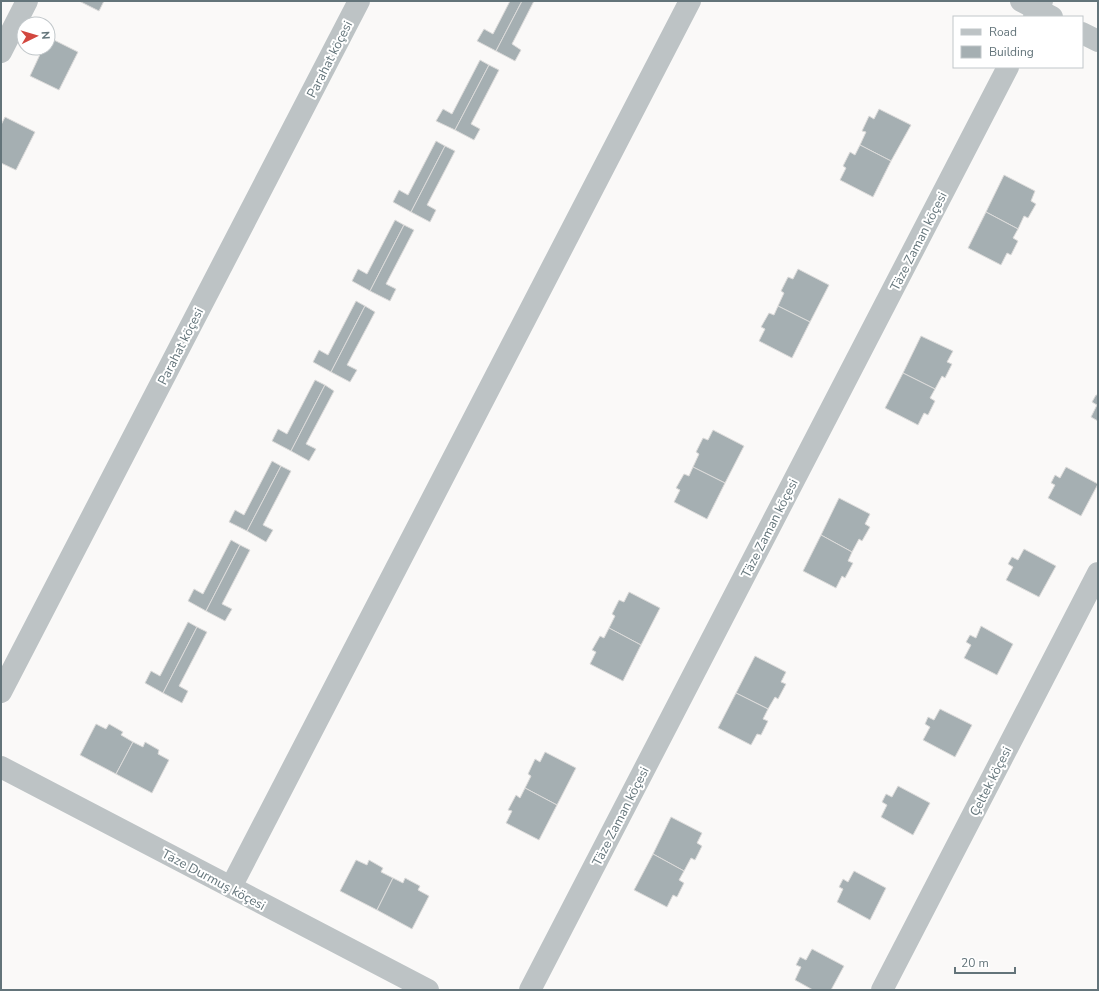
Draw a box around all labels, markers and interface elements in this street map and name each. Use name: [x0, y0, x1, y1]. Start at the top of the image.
north arrow: [16, 16, 56, 56]
legend: [953, 16, 1083, 68]
street label: Parahat köçesi: [303, 18, 357, 101]
text: Road: [989, 24, 1017, 40]
text: N: [38, 30, 53, 40]
text: Building: [989, 44, 1034, 60]
street label: Täze Zaman köçesi: [886, 189, 952, 294]
street label: Parahat köçesi: [154, 305, 208, 388]
street label: Täze Zaman köçesi: [737, 476, 803, 581]
street label: Çeltek köçesi: [966, 744, 1016, 819]
street label: Täze Zaman köçesi: [588, 764, 654, 869]
street label: Täze Durmuş köçesi: [158, 845, 269, 915]
scale bar: [955, 949, 1015, 975]
text: 20 m: [961, 955, 989, 971]

